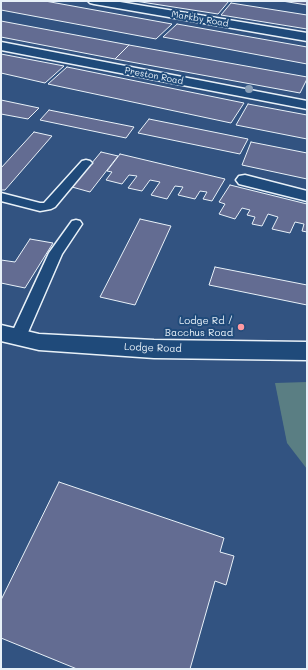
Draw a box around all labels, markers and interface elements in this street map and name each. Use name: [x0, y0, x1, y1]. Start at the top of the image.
street label: Markby Road: [171, 9, 229, 29]
street label: Preston Road: [124, 65, 184, 87]
place label: Lodge Rd / Bacchus Road: [165, 315, 233, 338]
marker: Lodge Rd / Bacchus Road: [236, 322, 246, 332]
street label: Lodge Road: [124, 341, 182, 355]

